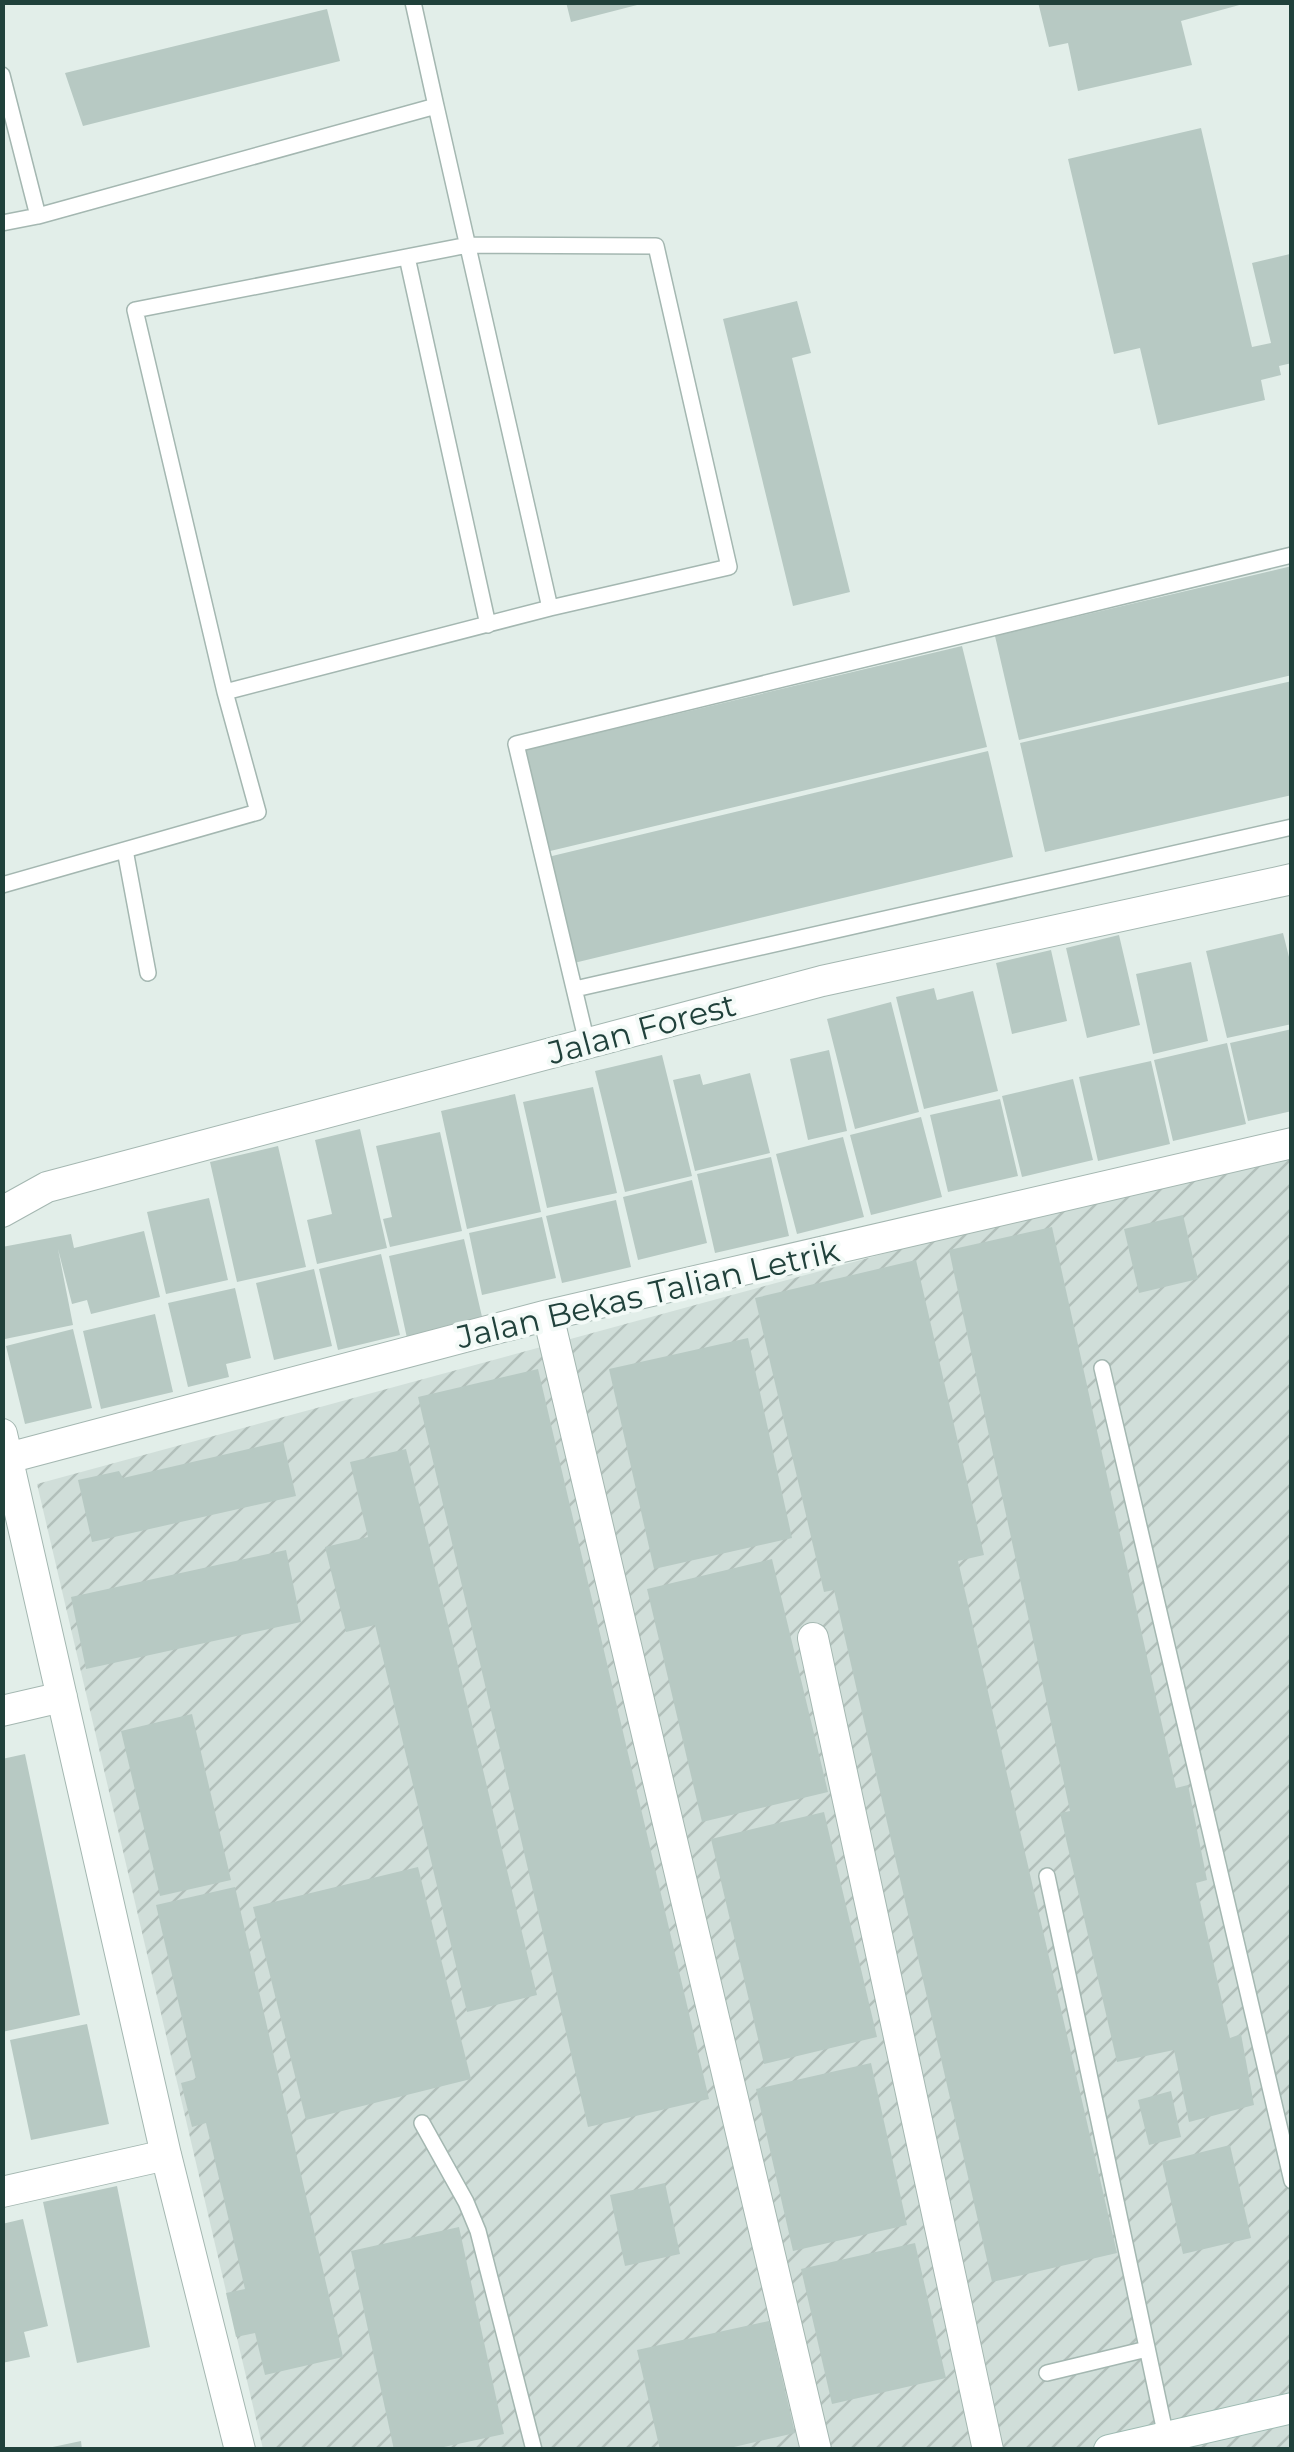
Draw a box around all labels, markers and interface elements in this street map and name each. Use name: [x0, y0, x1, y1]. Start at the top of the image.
street label: Jalan Forest: [543, 985, 740, 1073]
street label: Jalan Bekas Talian Letrik: [452, 1231, 843, 1357]

